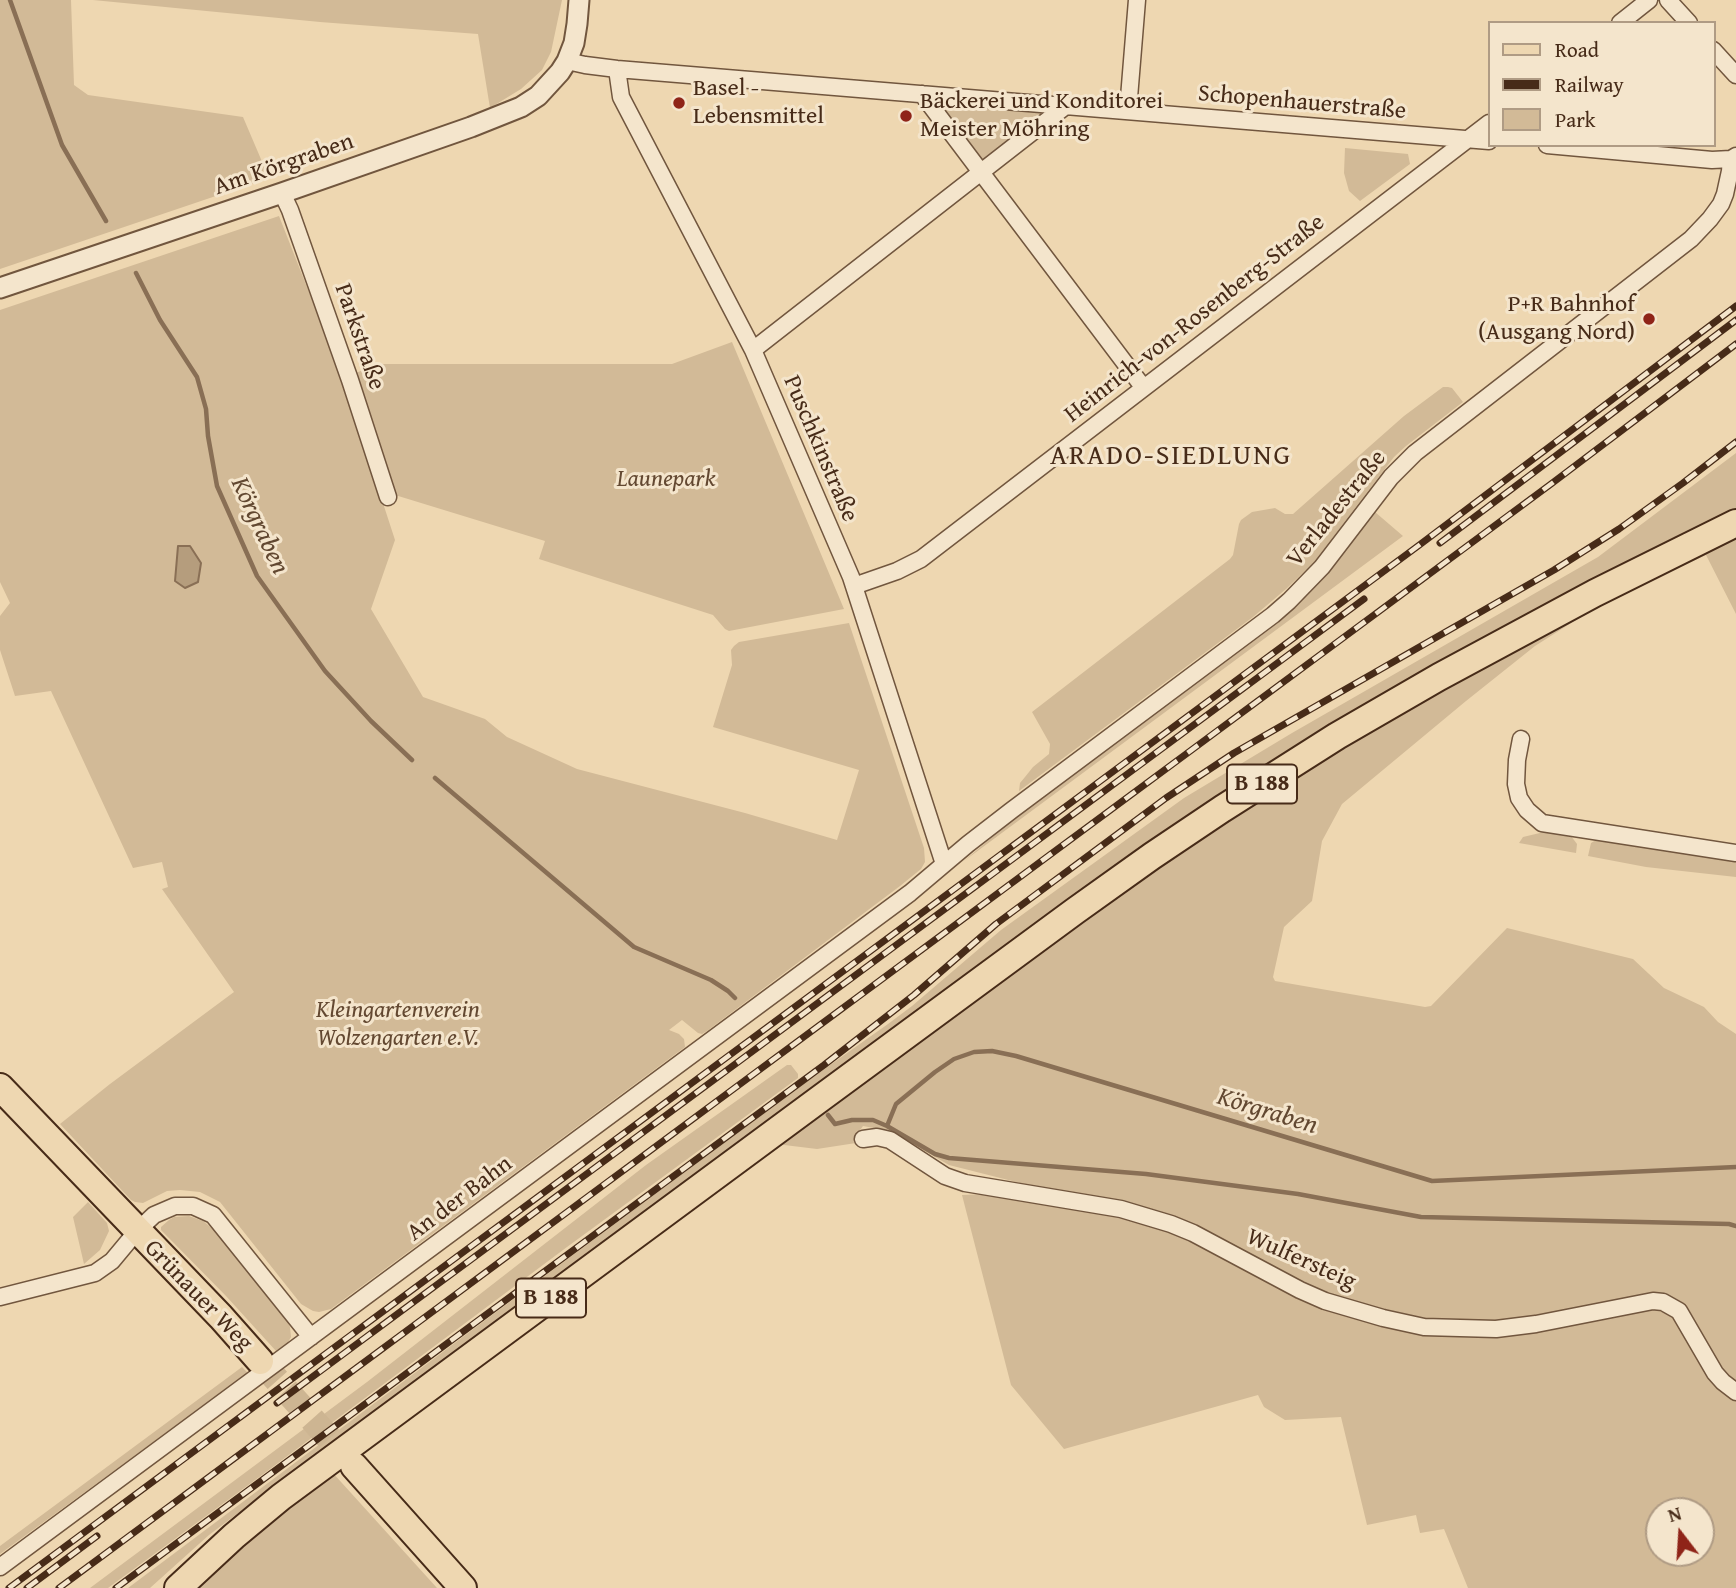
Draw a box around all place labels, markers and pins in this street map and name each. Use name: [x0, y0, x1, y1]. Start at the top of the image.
place label: Basel - Lebensmittel: [693, 75, 824, 131]
place label: Bäckerei und Konditorei Meister Möhring: [920, 88, 1163, 144]
marker: Basel - Lebensmittel: [671, 95, 687, 111]
marker: Bäckerei und Konditorei Meister Möhring: [898, 108, 914, 124]
place label: P+R Bahnhof (Ausgang Nord): [1478, 291, 1635, 347]
marker: P+R Bahnhof (Ausgang Nord): [1641, 311, 1657, 327]

